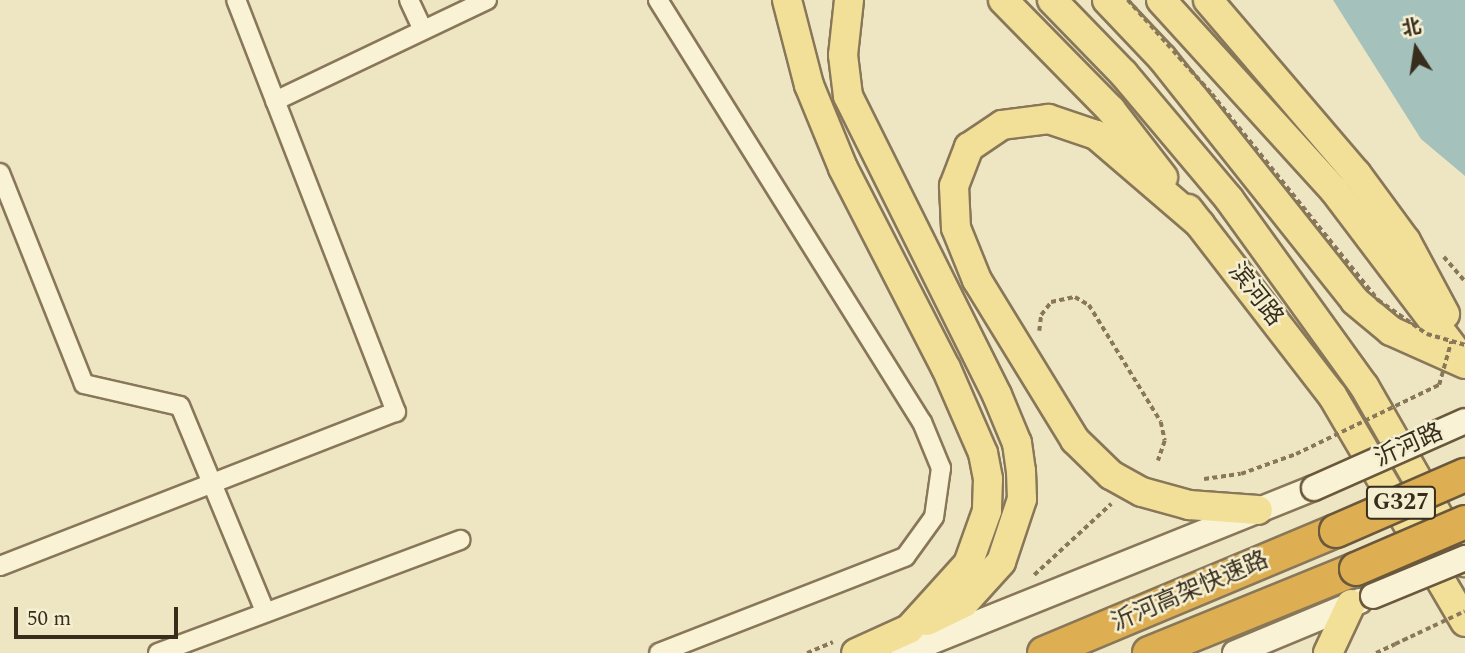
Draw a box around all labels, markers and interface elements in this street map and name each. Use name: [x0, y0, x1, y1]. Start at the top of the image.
text: 北: [1399, 12, 1424, 44]
north arrow: [1381, 14, 1451, 84]
street label: 滨河路: [1221, 258, 1289, 332]
street label: 沂河路: [1370, 418, 1448, 474]
road number: G327: [1364, 484, 1438, 523]
street label: 沂河高架快速路: [1107, 546, 1273, 638]
scale bar: [18, 594, 182, 638]
text: 50 m: [27, 603, 71, 635]

